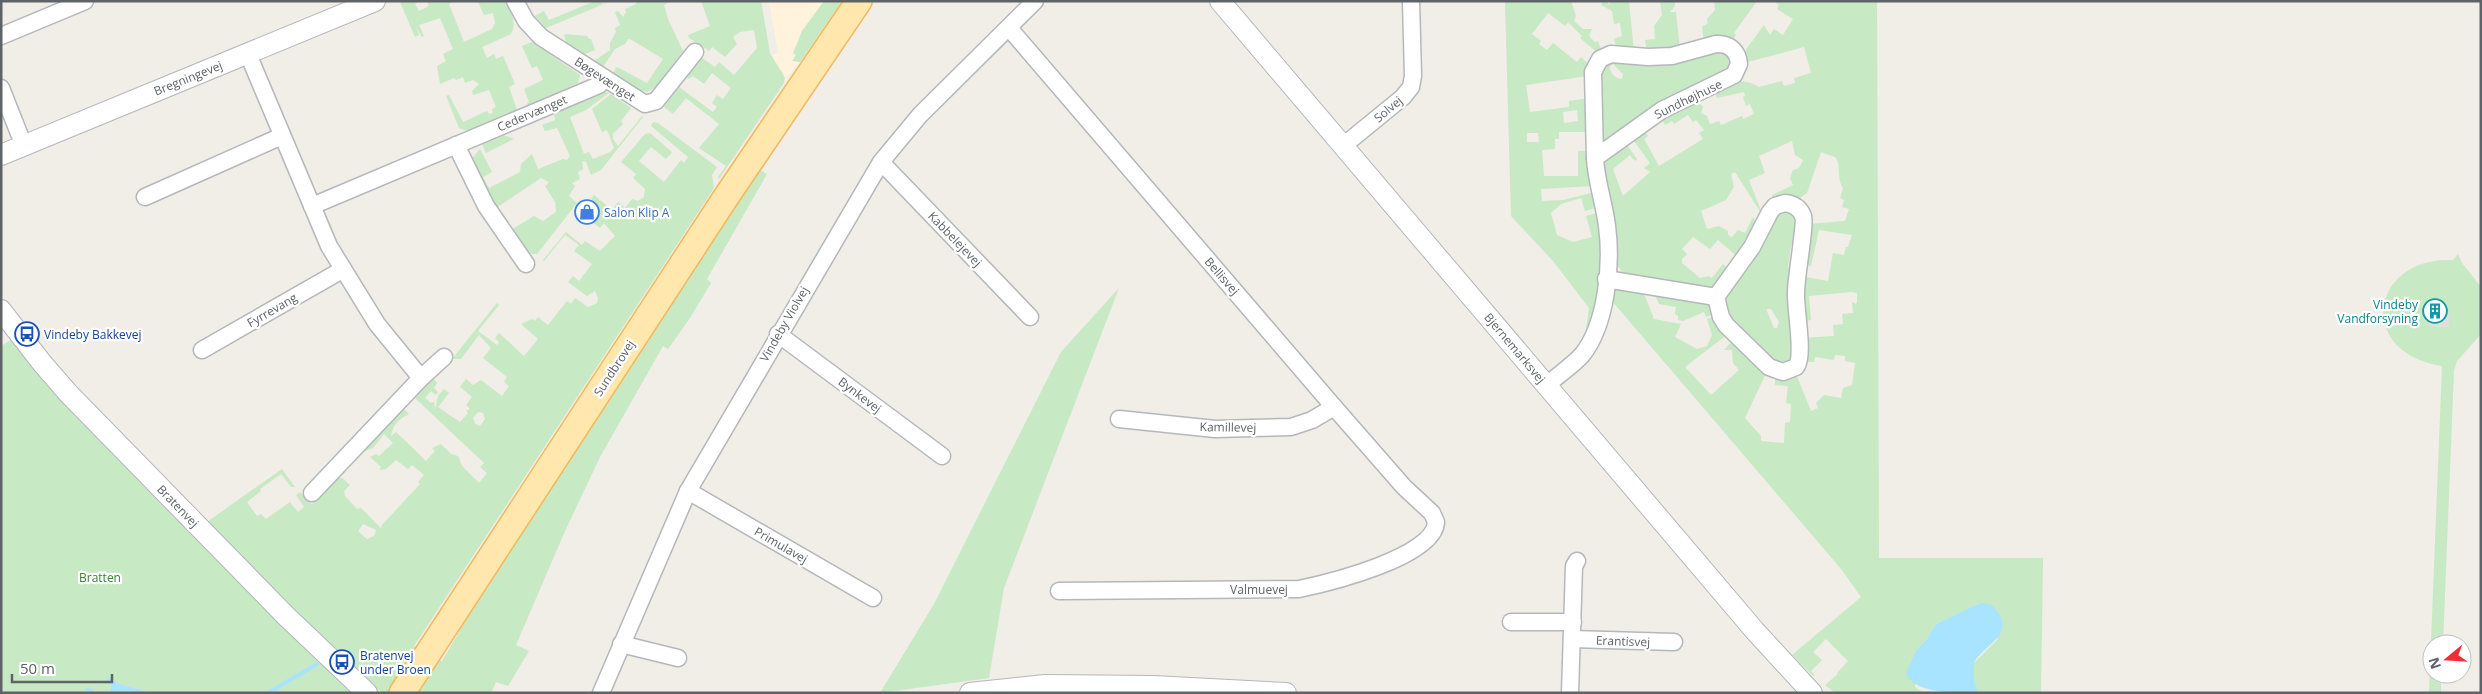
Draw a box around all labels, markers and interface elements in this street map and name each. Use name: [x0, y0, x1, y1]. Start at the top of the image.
street label: Bøgevænget: [571, 53, 639, 105]
street label: Bregningevej: [151, 57, 225, 99]
street label: Sundhøjhuse: [1651, 75, 1725, 123]
street label: Cedervænget: [494, 91, 570, 135]
street label: Solvej: [1370, 92, 1406, 126]
shop icon: Salon Klip A: [574, 199, 600, 225]
place label: Salon Klip A: [604, 204, 670, 221]
street label: Kabbelejevej: [924, 208, 986, 270]
street label: Bellisvej: [1201, 253, 1243, 299]
street label: Vindeby Violvej: [756, 283, 812, 365]
street label: Fyrrevang: [244, 289, 301, 331]
place label: Vindeby Vandforsyning: [2337, 296, 2419, 327]
building icon: Vindeby Vandforsyning: [2422, 298, 2448, 324]
street label: Bjernemarksvej: [1481, 309, 1549, 387]
bus stop icon: Vindeby Bakkevej: [14, 321, 40, 347]
place label: Vindeby Bakkevej: [44, 326, 142, 343]
street label: Sundbrovej: [589, 337, 639, 399]
street label: Bynkevej: [835, 373, 885, 417]
street label: Kamillevej: [1199, 418, 1257, 436]
street label: Bratenvej: [153, 481, 203, 531]
street label: Primulavej: [751, 523, 811, 567]
park label: Bratten: [79, 569, 121, 586]
street label: Valmuevej: [1230, 581, 1288, 598]
street label: Erantisvej: [1596, 632, 1650, 650]
north arrow: [2422, 634, 2472, 684]
place label: Bratenvej under Broen: [360, 647, 431, 678]
bus stop icon: Bratenvej under Broen: [329, 649, 355, 675]
scale bar: [12, 652, 112, 684]
text: N: [2423, 655, 2445, 672]
text: 50 m: [20, 658, 55, 678]

